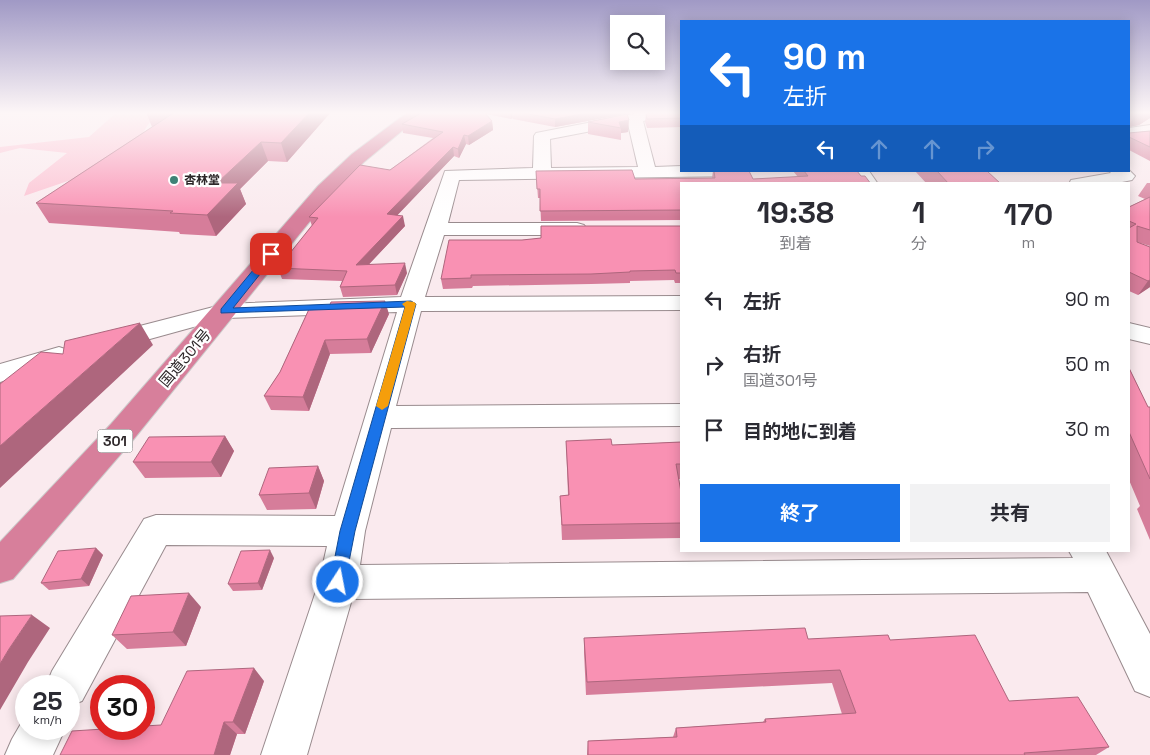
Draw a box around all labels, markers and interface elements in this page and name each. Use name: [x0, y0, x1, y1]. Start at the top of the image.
map controls: [610, 15, 665, 70]
button: search: [610, 15, 665, 70]
text: 90 m: [783, 35, 866, 79]
icon: left: [700, 40, 765, 105]
text: 左折: [783, 82, 827, 110]
icon: left: [812, 135, 840, 163]
icon: ahead: [865, 135, 893, 163]
icon: ahead: [918, 135, 946, 163]
icon: right: [971, 135, 999, 163]
place label: 杏林堂: [184, 172, 220, 188]
marker: 杏林堂: [168, 174, 180, 186]
text: 19:38: [757, 193, 834, 232]
text: 1: [912, 193, 926, 232]
text: 170: [1004, 195, 1053, 234]
text: m: [1022, 232, 1035, 253]
pin: [250, 233, 292, 275]
text: 到着: [779, 233, 811, 254]
text: 分: [911, 233, 927, 254]
icon: arrive: [257, 240, 285, 268]
icon: left: [700, 286, 728, 314]
text: 90 m: [1065, 287, 1110, 312]
text: 左折: [743, 289, 781, 314]
street label: 国道301号: [155, 325, 214, 391]
text: 右折: [743, 342, 781, 367]
icon: right: [700, 351, 728, 379]
text: 50 m: [1065, 352, 1110, 377]
text: 国道301号: [743, 370, 818, 391]
icon: arrive: [700, 416, 728, 444]
text: 30 m: [1065, 417, 1110, 442]
text: 目的地に到着: [743, 419, 857, 444]
road number: 301: [98, 430, 132, 452]
button: 終了: [700, 484, 900, 542]
button: 共有: [910, 484, 1110, 542]
position arrow: [311, 555, 363, 607]
speed limit sign: 30: [90, 675, 155, 740]
text: 25: [33, 685, 62, 717]
text: km/h: [33, 712, 62, 728]

